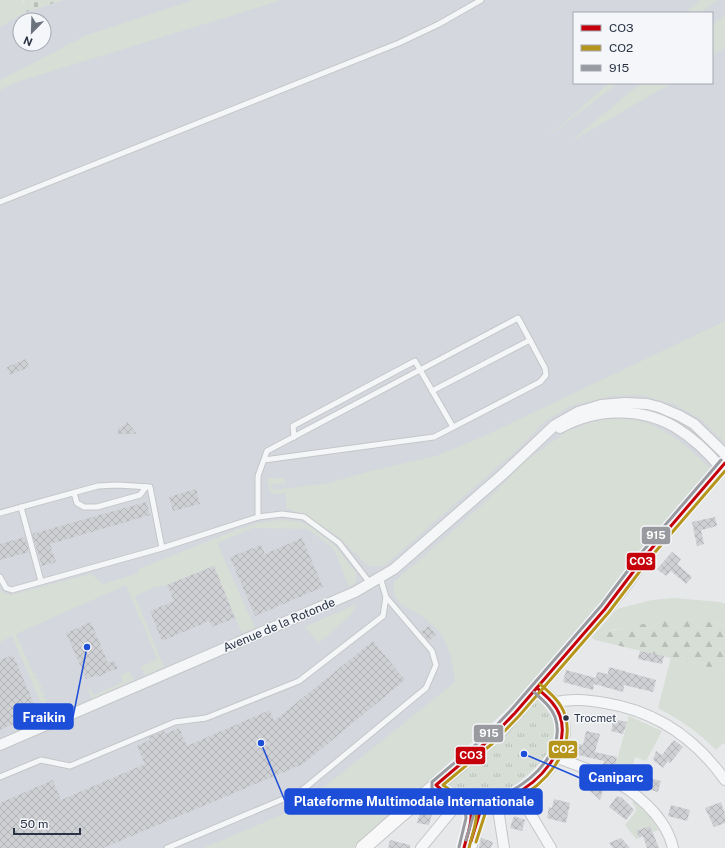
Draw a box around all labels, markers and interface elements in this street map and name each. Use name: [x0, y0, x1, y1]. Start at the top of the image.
north arrow: [12, 12, 52, 52]
legend: [573, 12, 713, 84]
text: CO3: [609, 21, 634, 35]
text: N: [22, 34, 34, 48]
text: CO2: [609, 41, 633, 55]
text: 915: [609, 61, 629, 75]
line badge: 915: [641, 526, 671, 545]
text: 915: [646, 529, 666, 541]
line badge: CO3: [626, 552, 656, 571]
text: CO3: [629, 555, 653, 567]
street label: Avenue de la Rotonde: [221, 595, 337, 655]
callout: Fraikin: [14, 704, 73, 729]
text: Fraikin: [23, 710, 65, 725]
place label: Trocmet: [574, 712, 616, 724]
marker: Trocmet: [561, 713, 571, 723]
line badge: 915: [473, 724, 504, 743]
text: 915: [479, 727, 499, 739]
line badge: CO2: [548, 740, 578, 759]
text: CO2: [551, 743, 575, 755]
line badge: CO3: [455, 746, 486, 765]
text: CO3: [459, 749, 483, 761]
callout: Caniparc: [580, 765, 652, 790]
text: Caniparc: [588, 770, 644, 785]
callout: Plateforme Multimodale Internationale: [285, 789, 542, 814]
text: Plateforme Multimodale Internationale: [294, 794, 534, 809]
scale bar: [14, 810, 80, 836]
text: 50 m: [20, 817, 48, 831]

